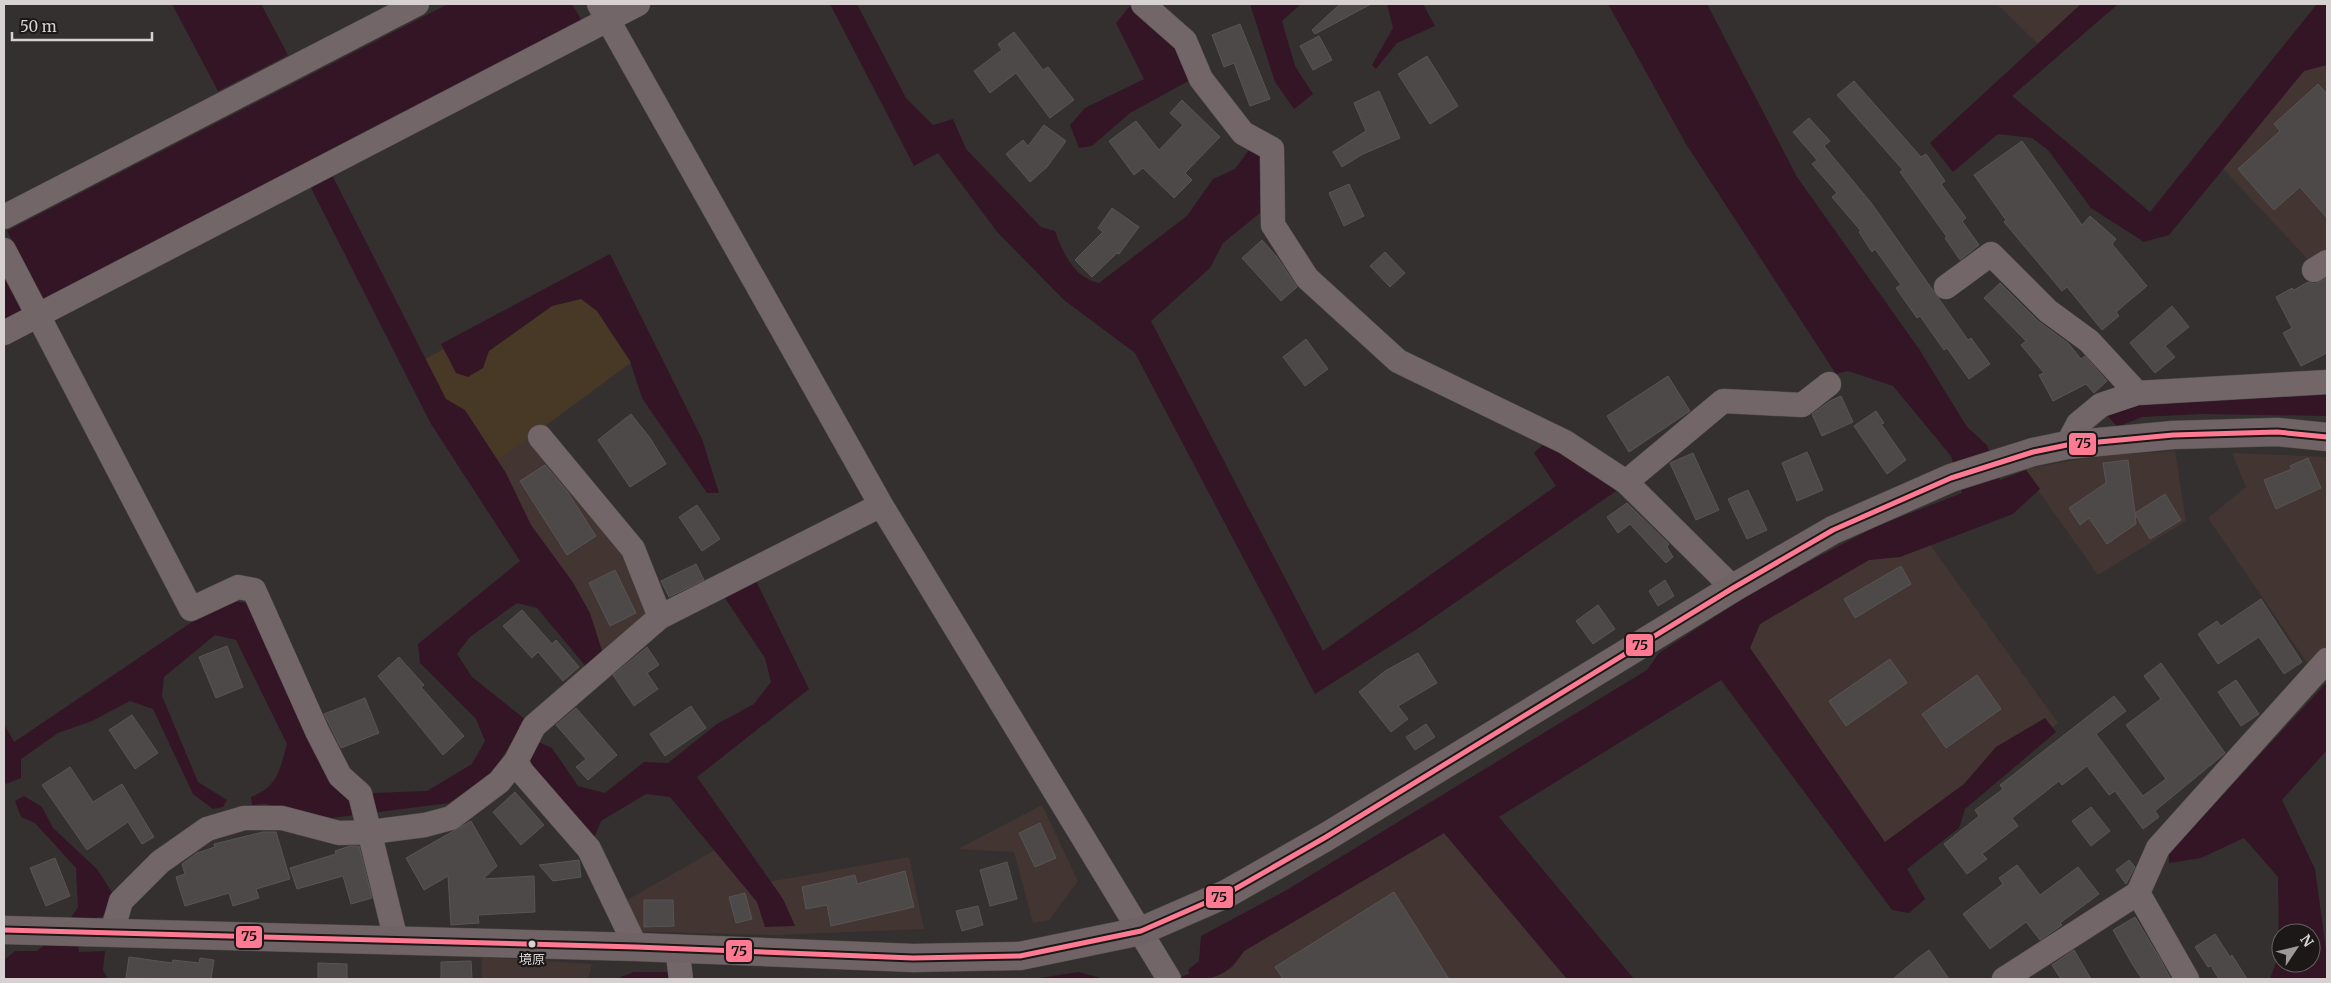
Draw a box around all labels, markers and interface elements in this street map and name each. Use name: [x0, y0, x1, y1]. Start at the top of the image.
scale bar: [12, 10, 152, 42]
text: 50 m: [20, 17, 57, 36]
line badge: 75: [2068, 432, 2097, 456]
text: 75: [2075, 434, 2091, 452]
line badge: 75: [1625, 633, 1654, 657]
text: 75: [1632, 636, 1648, 654]
line badge: 75: [1205, 885, 1234, 909]
text: 75: [1211, 888, 1227, 906]
north arrow: [2271, 923, 2321, 973]
line badge: 75: [235, 925, 263, 949]
text: 75: [241, 927, 257, 945]
text: N: [2296, 931, 2317, 950]
marker: 境原: [527, 939, 537, 949]
line badge: 75: [725, 939, 753, 963]
text: 75: [731, 942, 747, 960]
place label: 境原: [519, 951, 545, 968]

